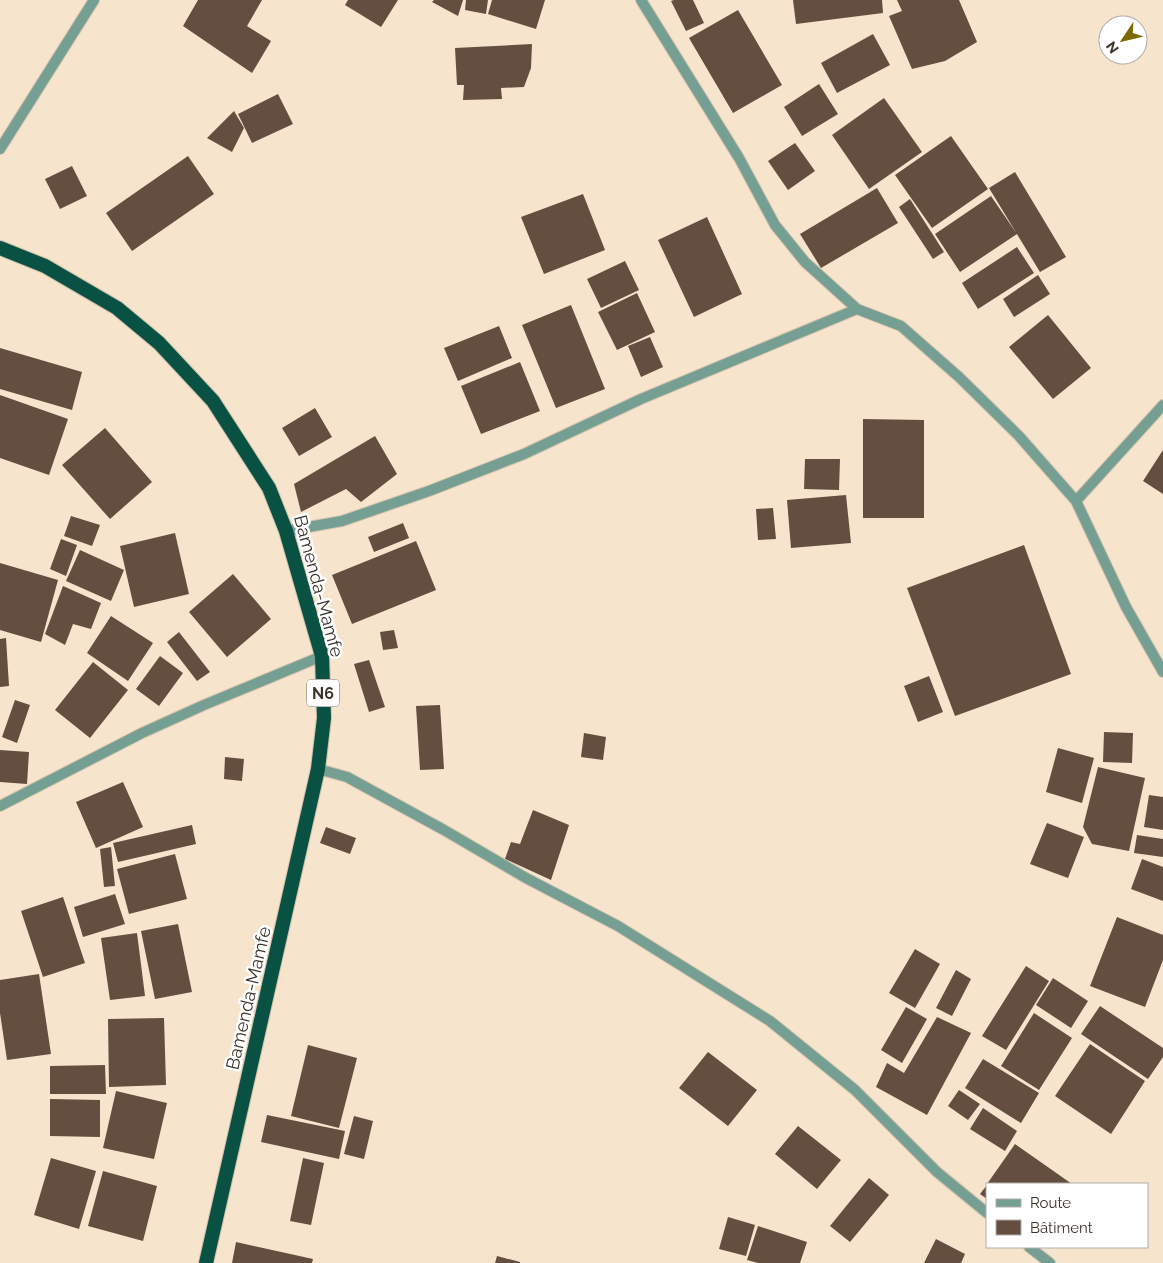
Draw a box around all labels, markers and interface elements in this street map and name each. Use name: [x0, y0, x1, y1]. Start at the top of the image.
north arrow: [1098, 15, 1148, 65]
text: N: [1103, 38, 1122, 56]
street label: Bamenda-Mamfe: [290, 513, 348, 660]
road number: N6: [307, 680, 339, 706]
street label: Bamenda-Mamfe: [221, 924, 275, 1072]
legend: [986, 1183, 1148, 1248]
text: Route: [1030, 1194, 1071, 1212]
text: Bâtiment: [1030, 1219, 1093, 1237]

